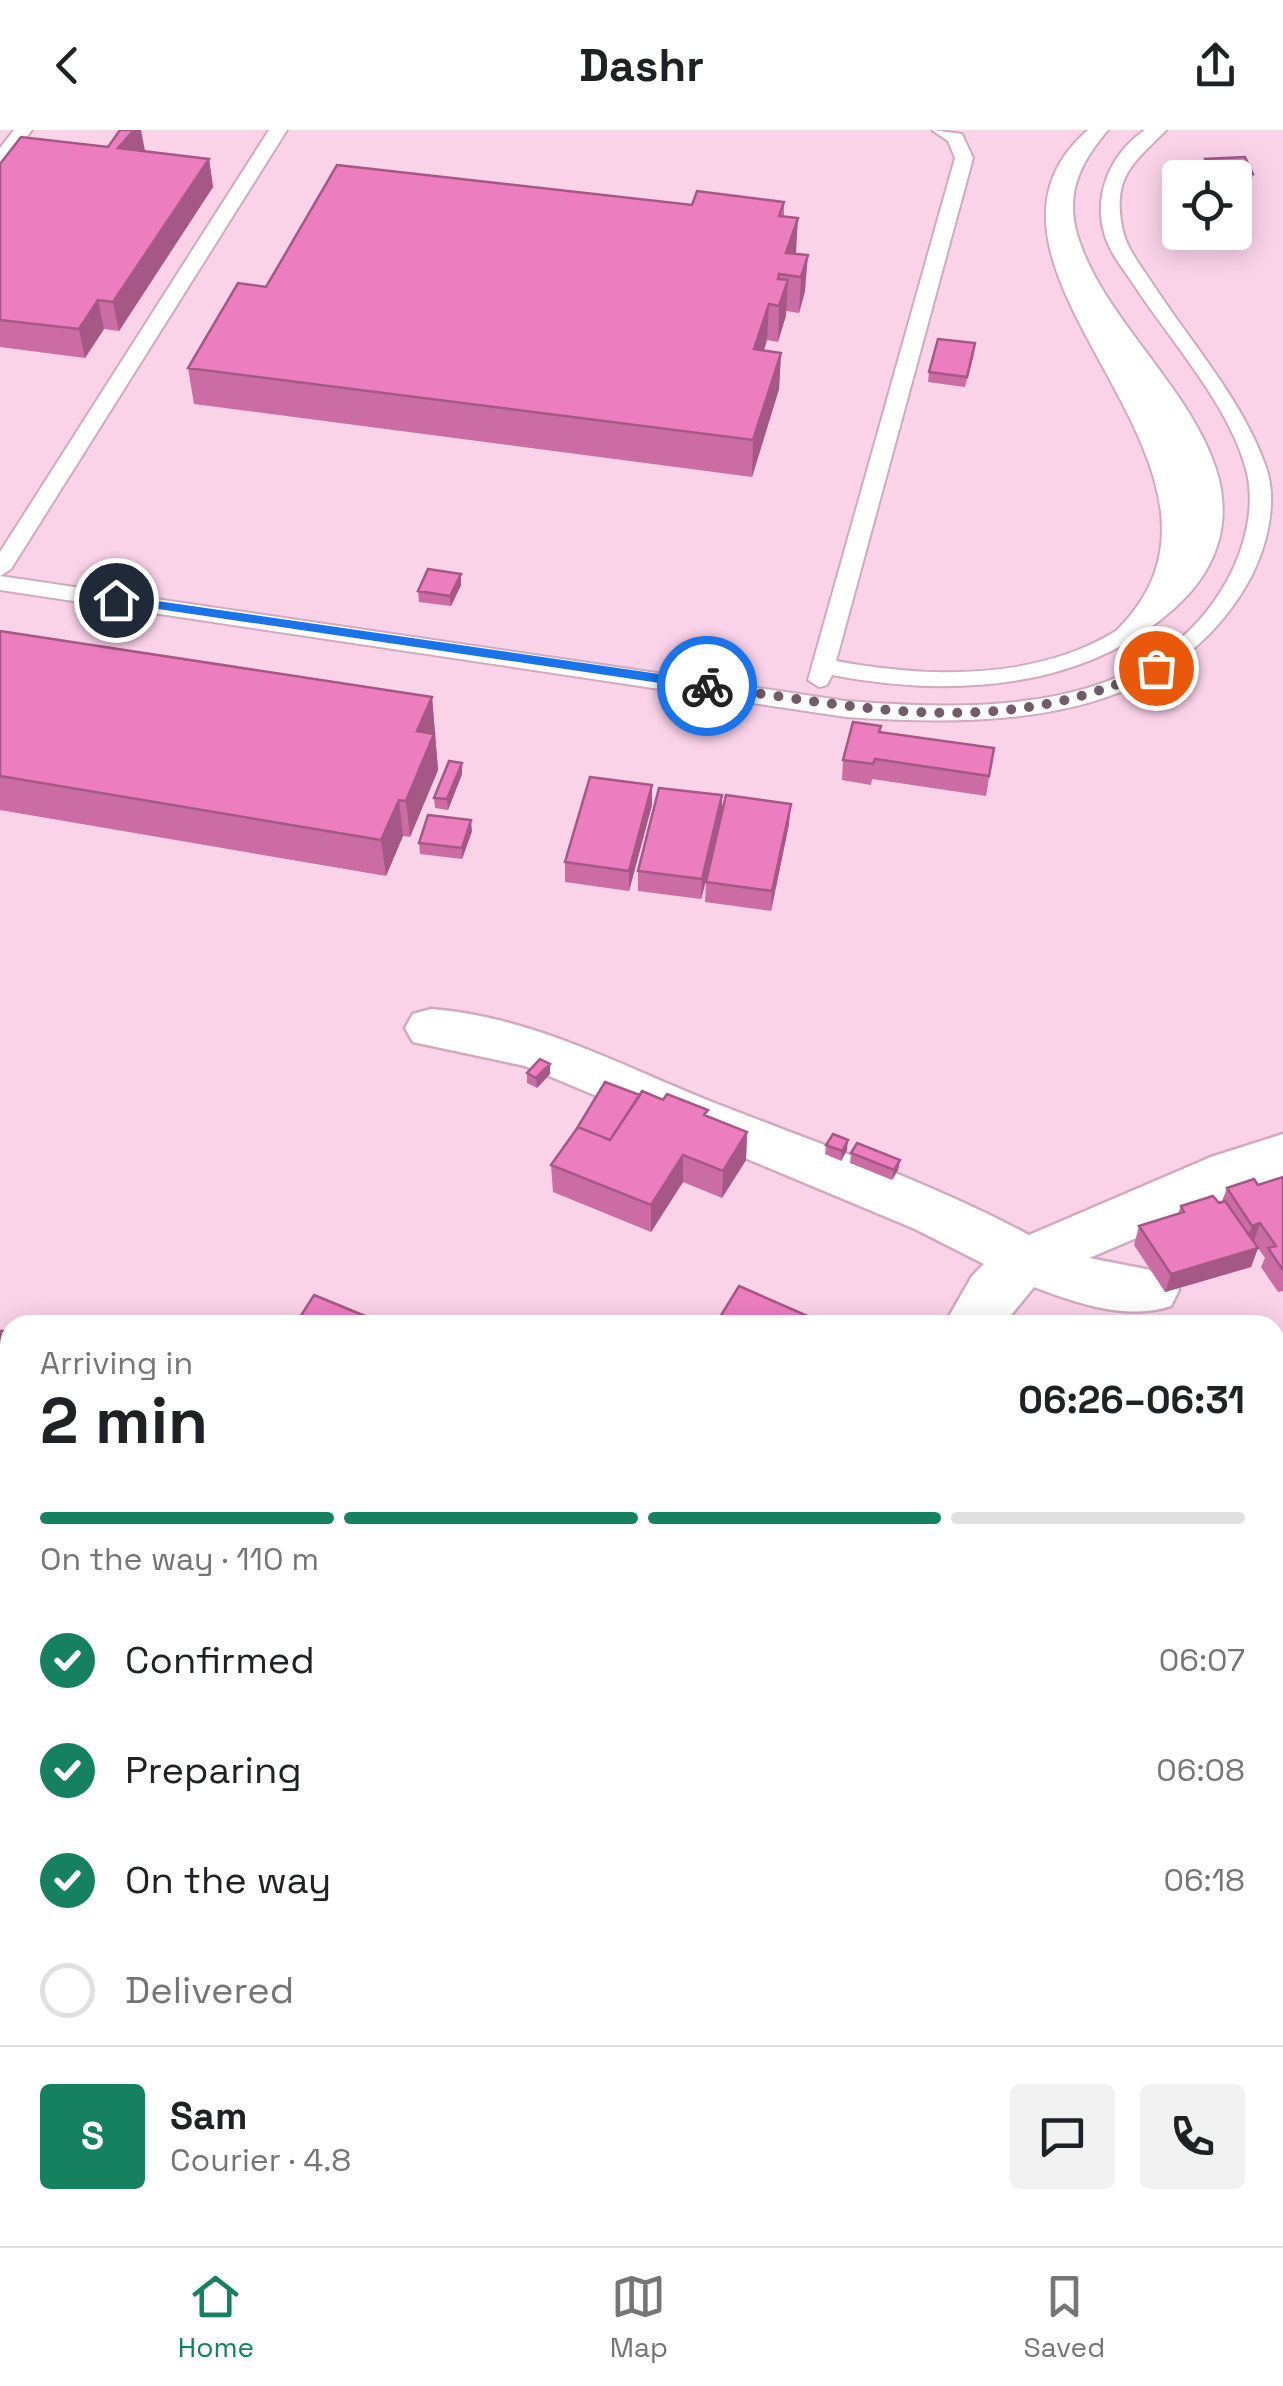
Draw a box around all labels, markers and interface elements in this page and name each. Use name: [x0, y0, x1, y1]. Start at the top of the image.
text: Dashr: [579, 37, 704, 94]
icon: back: [40, 38, 95, 93]
icon: share: [1188, 38, 1243, 93]
map controls: [1162, 160, 1252, 250]
button: locate: [1162, 160, 1252, 250]
pin: [74, 558, 159, 643]
icon: home: [89, 573, 144, 628]
pin: [1114, 626, 1199, 711]
courier: [657, 636, 757, 736]
icon: bag: [1129, 641, 1184, 696]
icon: bike: [680, 659, 735, 714]
text: Arriving in: [40, 1343, 193, 1383]
text: 06:26–06:31: [1018, 1376, 1245, 1424]
text: 2 min: [40, 1379, 208, 1462]
text: On the way · 110 m: [40, 1539, 319, 1579]
icon: check: [40, 1633, 95, 1688]
text: Confirmed: [125, 1636, 315, 1684]
text: 06:07: [1159, 1640, 1245, 1680]
icon: check: [40, 1743, 95, 1798]
text: Preparing: [125, 1746, 302, 1794]
text: 06:08: [1156, 1750, 1245, 1790]
icon: check: [40, 1853, 95, 1908]
text: On the way: [125, 1856, 331, 1904]
text: 06:18: [1163, 1860, 1245, 1900]
text: Delivered: [125, 1966, 294, 2014]
button: chat: [1010, 2084, 1115, 2189]
button: phone: [1140, 2084, 1245, 2189]
text: Sam: [170, 2092, 247, 2140]
text: S: [81, 2112, 104, 2160]
text: Courier · 4.8: [170, 2140, 351, 2180]
tab: Home: [178, 2269, 254, 2365]
tab: Map: [610, 2269, 668, 2365]
tab: Saved: [1024, 2269, 1105, 2365]

